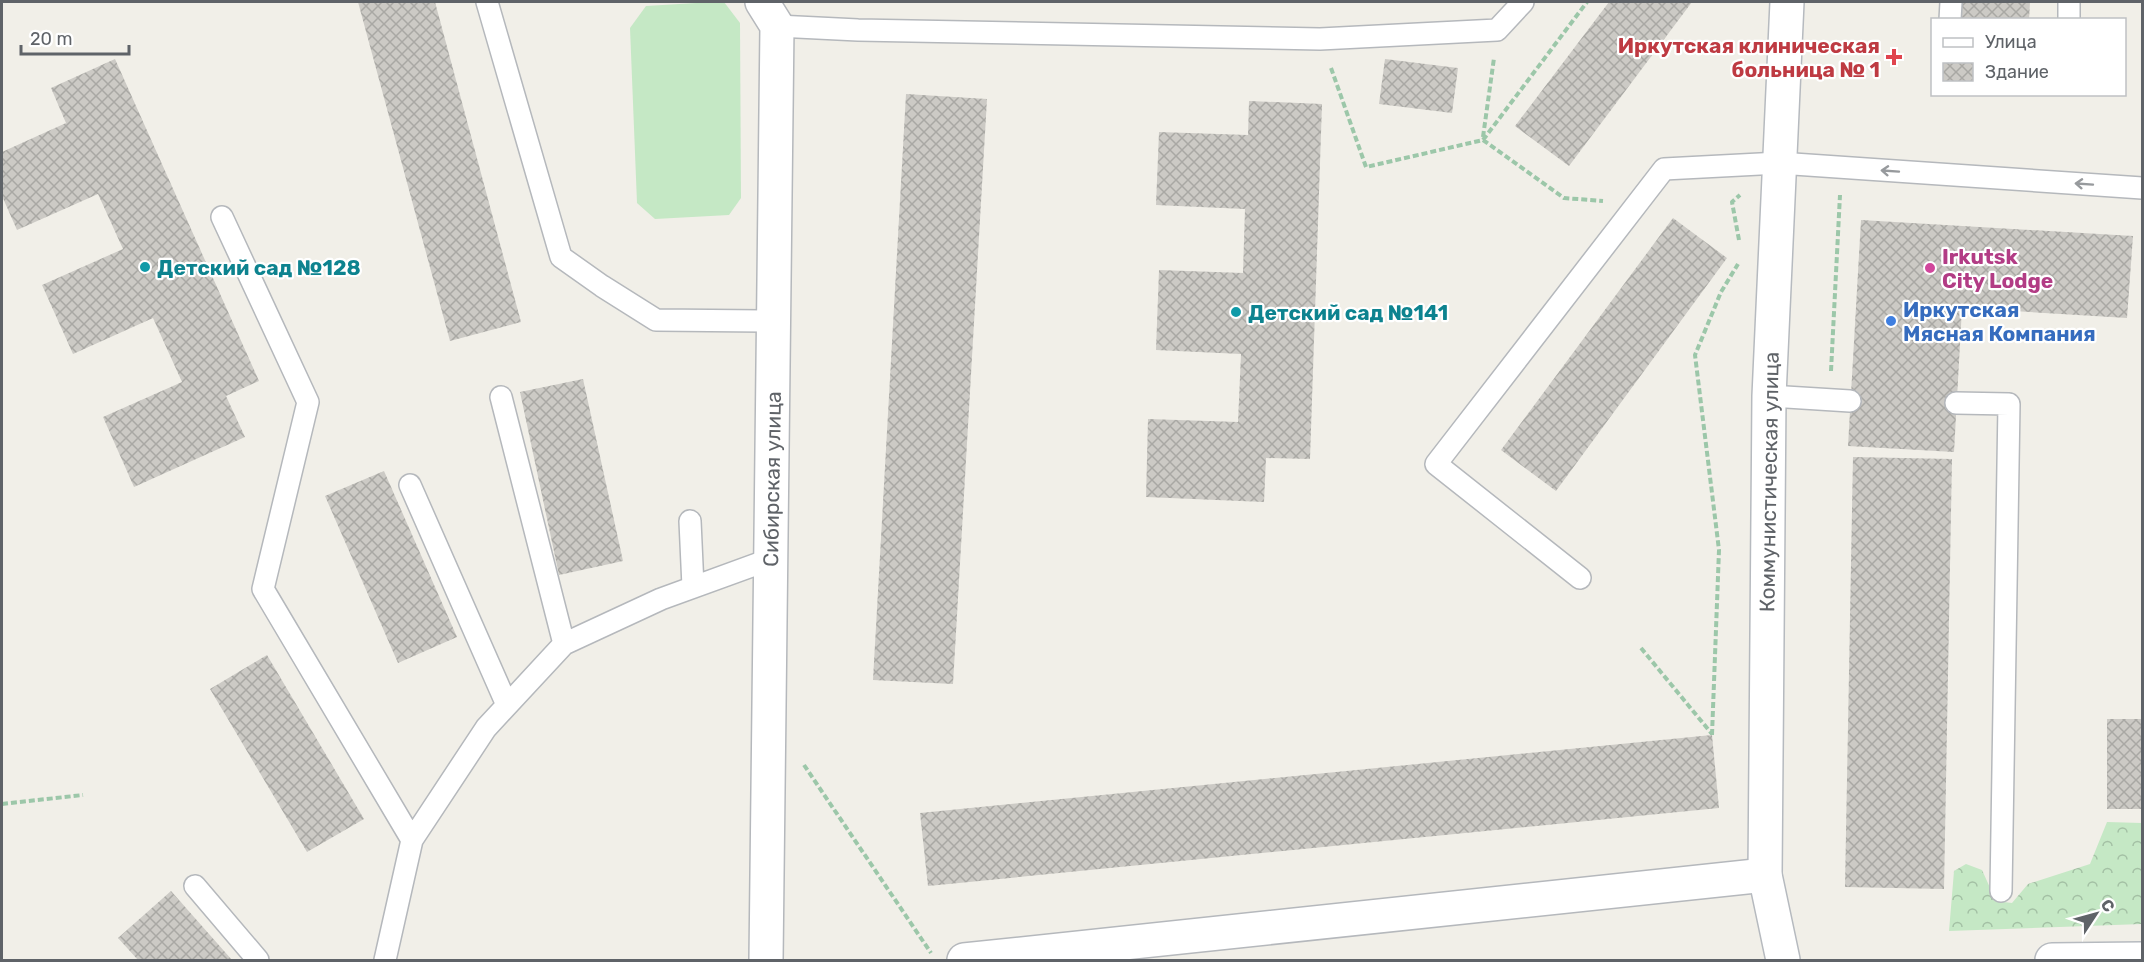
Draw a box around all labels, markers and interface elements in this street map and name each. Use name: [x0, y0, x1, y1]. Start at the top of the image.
scale bar: [21, 18, 129, 56]
legend: [1931, 18, 2126, 96]
text: 20 m: [30, 28, 72, 50]
text: Улица: [1985, 31, 2037, 53]
place label: Иркутская клиническая больница № 1: [1618, 33, 1880, 82]
marker: Иркутская клиническая больница № 1: [1885, 48, 1903, 66]
text: Здание: [1985, 61, 2049, 83]
one-way arrow: [1880, 165, 1900, 176]
one-way arrow: [2075, 178, 2095, 189]
place label: Irkutsk City Lodge: [1942, 244, 2053, 293]
place label: Детский сад №128: [157, 255, 361, 280]
marker: Детский сад №128: [138, 260, 152, 274]
marker: Irkutsk City Lodge: [1923, 261, 1937, 275]
place label: Иркутская Мясная Компания: [1903, 297, 2096, 346]
place label: Детский сад №141: [1248, 300, 1448, 325]
marker: Детский сад №141: [1229, 305, 1243, 319]
marker: Иркутская Мясная Компания: [1884, 314, 1898, 328]
street label: Коммунистическая улица: [1754, 352, 1784, 612]
street label: Сибирская улица: [758, 391, 786, 567]
north arrow: [2066, 884, 2126, 944]
text: С: [2097, 895, 2119, 916]

